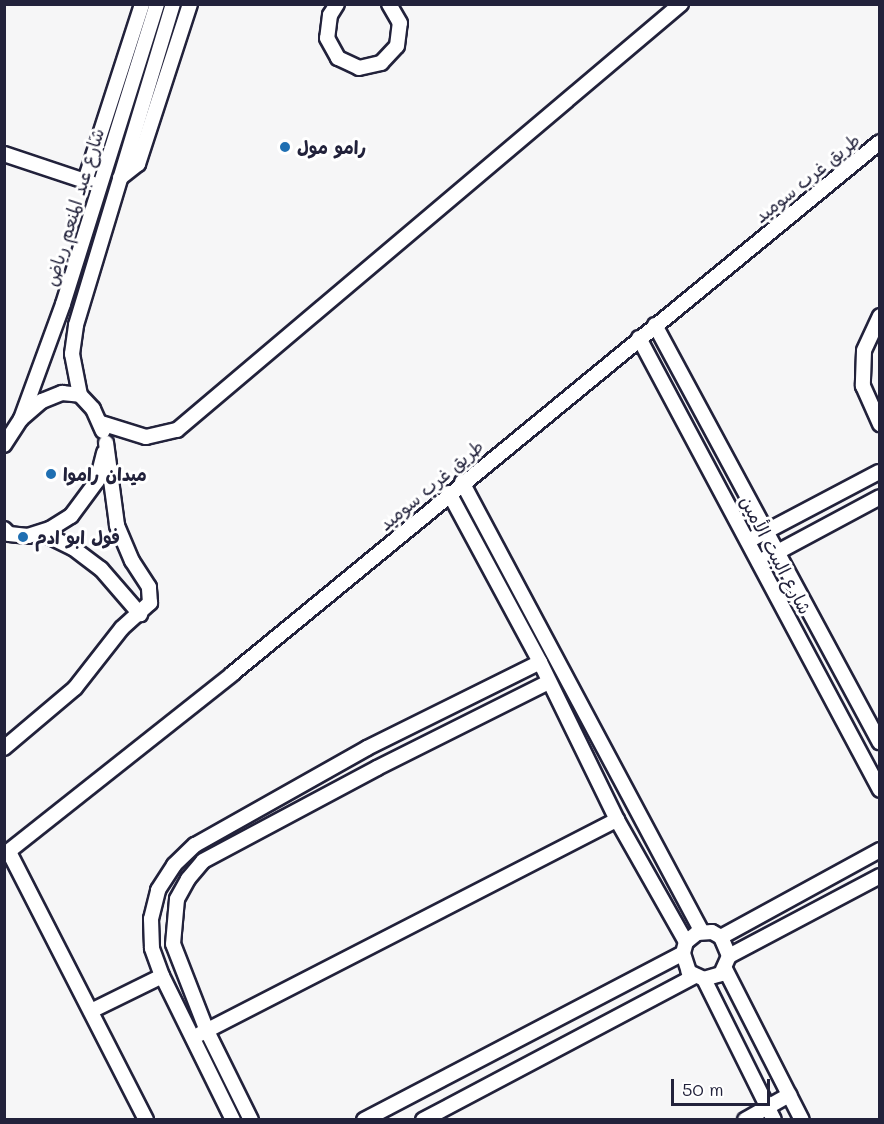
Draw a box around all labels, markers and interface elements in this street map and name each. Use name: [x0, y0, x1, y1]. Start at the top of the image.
street label: شارع عبد المنعم رياض: [40, 125, 108, 289]
street label: طريق غرب سوميد: [750, 129, 864, 227]
place label: رامو مول: [297, 136, 366, 158]
marker: رامو مول: [278, 140, 292, 154]
street label: طريق غرب سوميد: [374, 435, 488, 535]
place label: ميدان راموا: [63, 463, 147, 485]
marker: ميدان راموا: [44, 467, 58, 481]
street label: شارع البيت الأمين: [736, 492, 816, 618]
place label: فول ابو ادم: [35, 526, 120, 548]
marker: فول ابو ادم: [16, 530, 30, 544]
scale bar: [674, 1067, 773, 1105]
text: 50 m: [682, 1077, 724, 1101]

